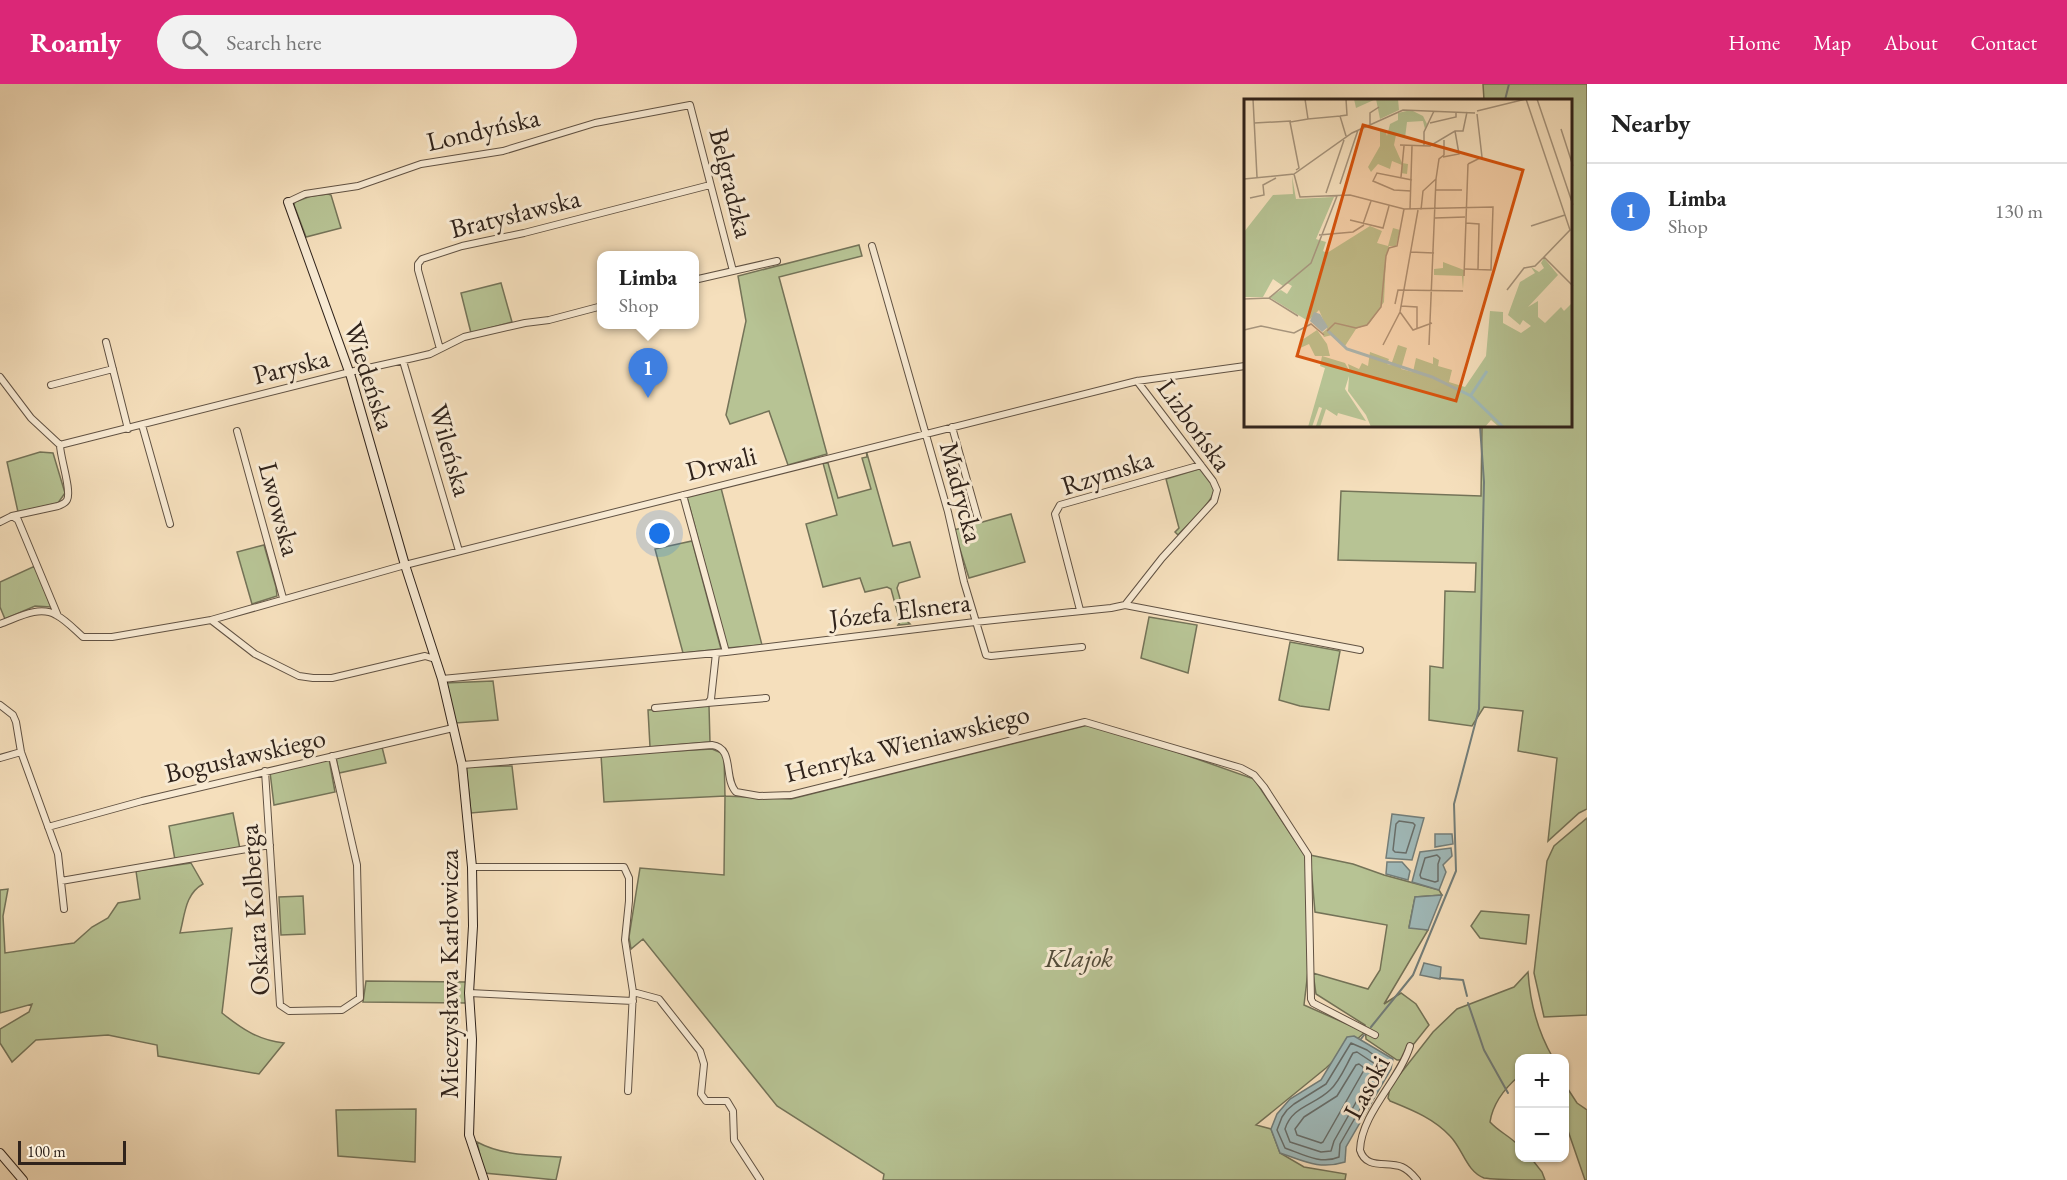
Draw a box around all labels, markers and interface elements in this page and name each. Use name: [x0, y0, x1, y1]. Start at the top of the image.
search box: [157, 15, 577, 69]
text: Roamly: [30, 24, 121, 60]
icon: search: [178, 26, 211, 59]
text: Search here: [226, 28, 322, 57]
text: Home: [1728, 29, 1780, 56]
text: Map: [1813, 29, 1851, 56]
text: About: [1884, 29, 1937, 56]
text: Contact: [1970, 29, 2037, 56]
street label: Londyńska: [423, 99, 543, 159]
inset map: [1244, 99, 1572, 428]
text: Nearby: [1611, 106, 1691, 140]
street label: Belgradzka: [702, 125, 763, 242]
street label: Bratysławska: [446, 180, 584, 246]
text: Limba: [1668, 184, 1726, 213]
text: 1: [1625, 198, 1636, 224]
text: 130 m: [1995, 198, 2043, 224]
text: Shop: [1668, 213, 1708, 239]
popup: [597, 251, 699, 329]
text: Limba: [619, 263, 677, 292]
text: Shop: [619, 292, 659, 318]
street label: Wiedeńska: [336, 317, 404, 435]
street label: Paryska: [249, 340, 333, 392]
pin: 1: [628, 348, 668, 398]
street label: Lizbońska: [1150, 372, 1241, 478]
street label: Wileńska: [421, 400, 481, 500]
street label: Drwali: [682, 437, 760, 489]
street label: Madrycka: [932, 438, 992, 546]
street label: Rzymska: [1057, 441, 1158, 503]
street label: Lwowska: [251, 458, 309, 560]
your location: [645, 519, 674, 548]
street label: Józefa Elsnera: [825, 584, 973, 636]
street label: Henryka Wieniawskiego: [781, 696, 1033, 790]
street label: Bogusławskiego: [161, 720, 329, 790]
street label: Oskara Kolberga: [231, 823, 277, 997]
street label: Mieczysława Karłowicza: [431, 849, 466, 1099]
park label: Klajok: [1044, 940, 1113, 975]
street label: Lasoki: [1335, 1049, 1397, 1125]
map controls: [1515, 1054, 1569, 1162]
button: +: [1515, 1054, 1569, 1108]
button: −: [1515, 1108, 1569, 1162]
scale bar: [18, 1138, 126, 1166]
text: 100 m: [27, 1141, 66, 1162]

